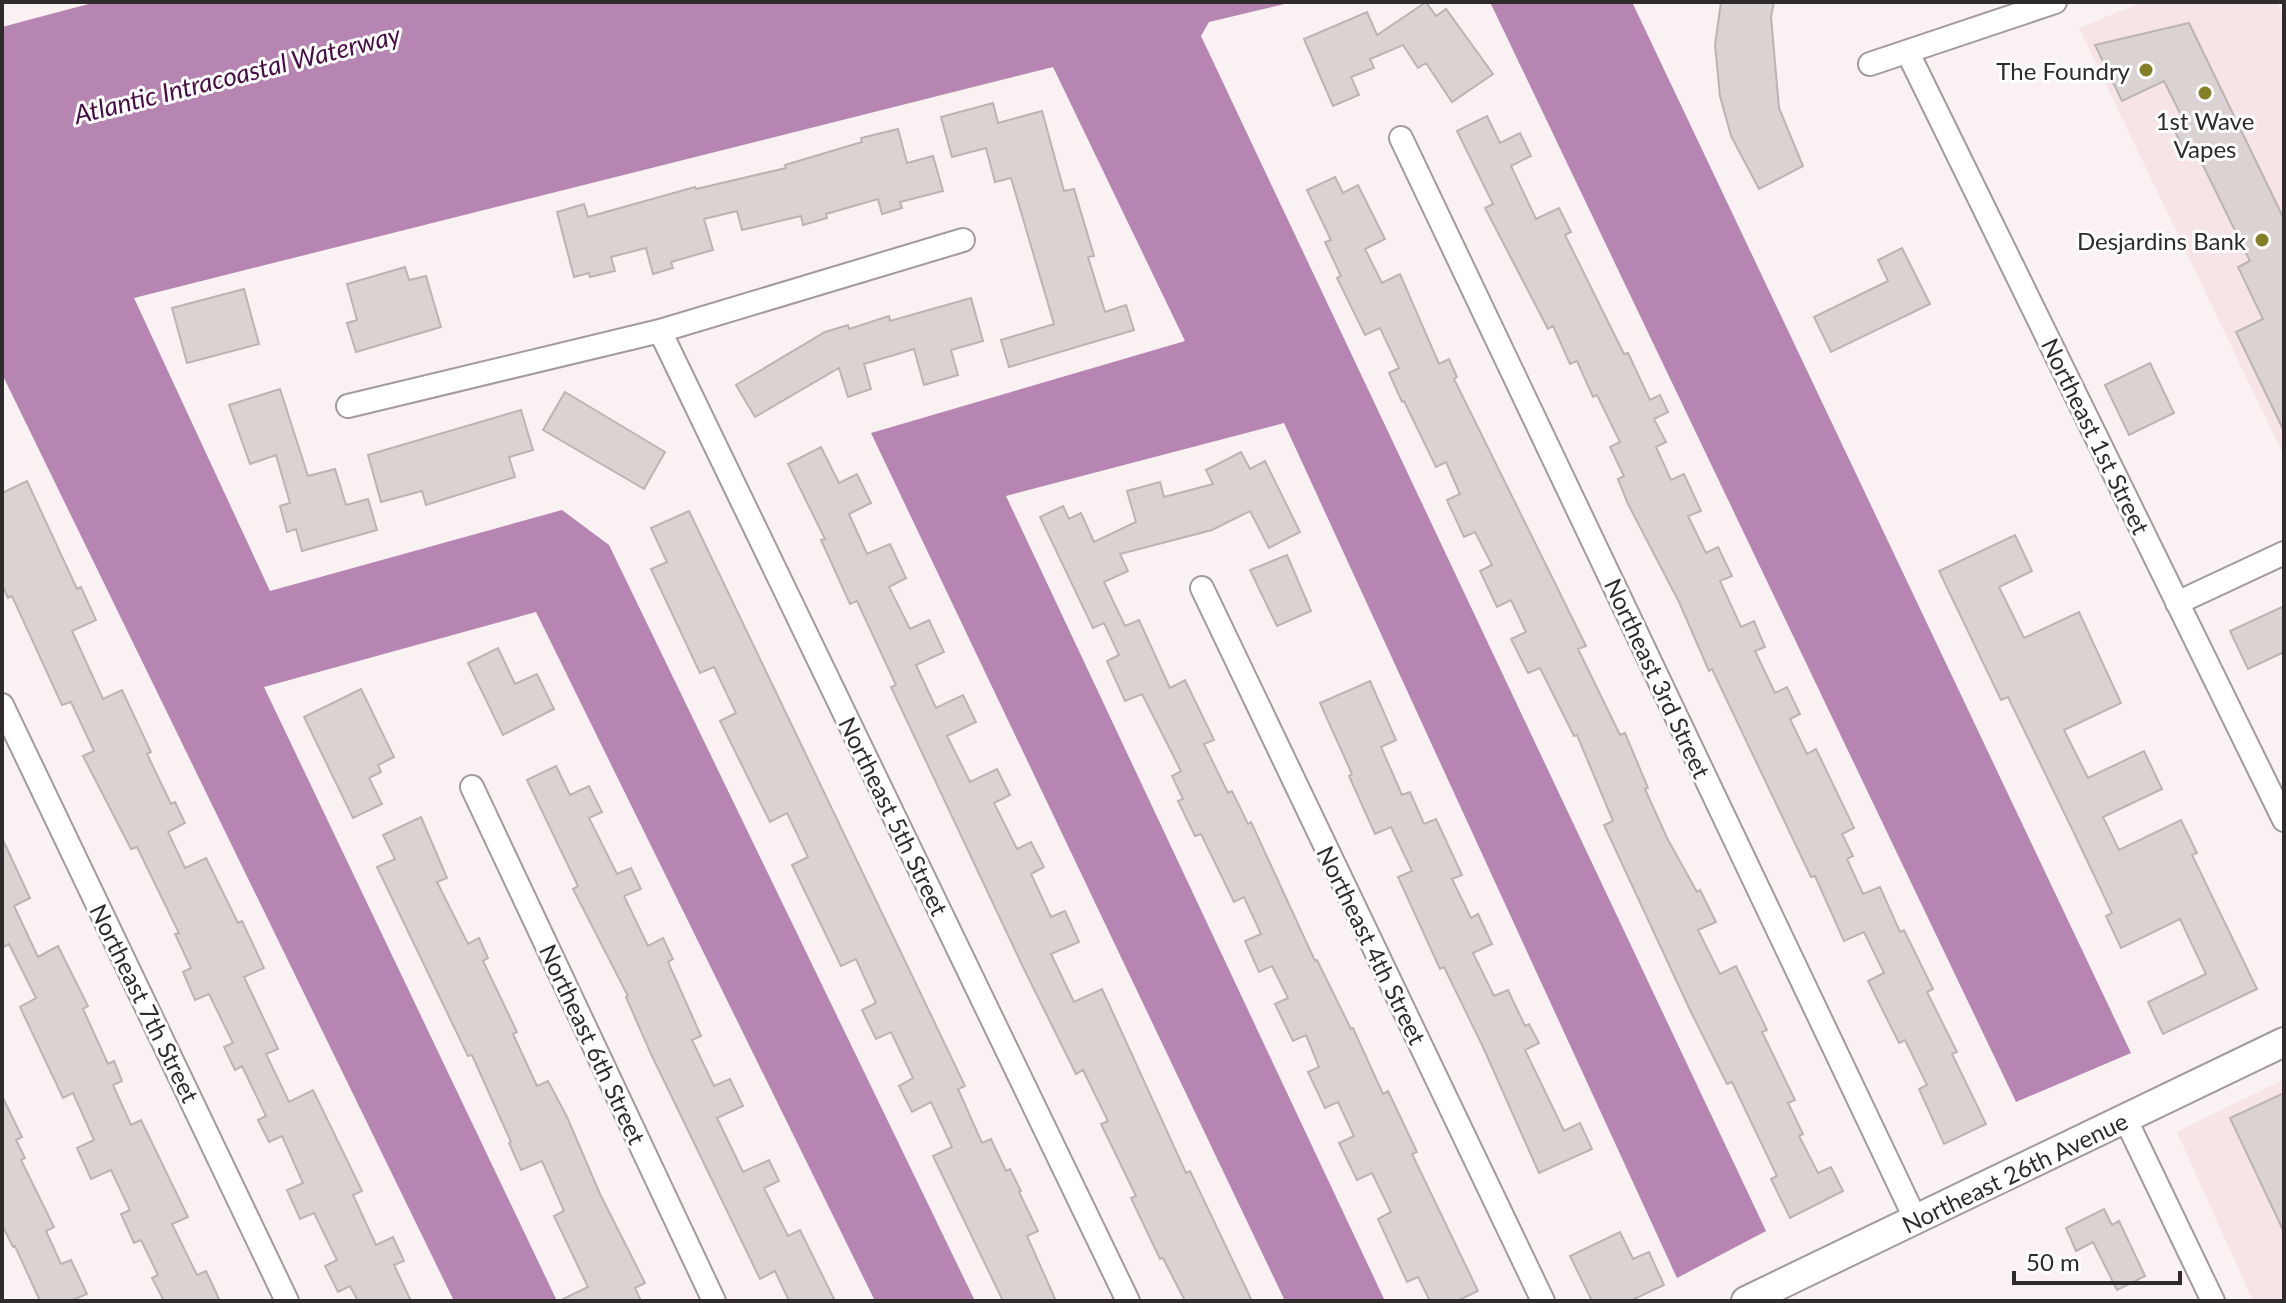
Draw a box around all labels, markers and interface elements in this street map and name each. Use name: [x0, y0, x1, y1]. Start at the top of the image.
water label: Atlantic Intracoastal Waterway: [69, 18, 404, 130]
place label: The Foundry: [1996, 56, 2131, 85]
marker: The Foundry: [2137, 61, 2155, 79]
marker: 1st Wave Vapes: [2196, 84, 2214, 102]
place label: 1st Wave Vapes: [2156, 106, 2254, 163]
place label: Desjardins Bank: [2077, 226, 2247, 255]
marker: Desjardins Bank: [2253, 231, 2271, 249]
street label: Northeast 1st Street: [2036, 333, 2156, 539]
street label: Northeast 3rd Street: [1599, 574, 1717, 783]
street label: Northeast 5th Street: [833, 712, 955, 920]
street label: Northeast 4th Street: [1311, 841, 1433, 1049]
street label: Northeast 7th Street: [84, 899, 206, 1107]
street label: Northeast 6th Street: [534, 939, 652, 1149]
street label: Northeast 26th Avenue: [1897, 1105, 2132, 1238]
scale bar: [2014, 1235, 2180, 1285]
text: 50 m: [2026, 1247, 2080, 1276]

